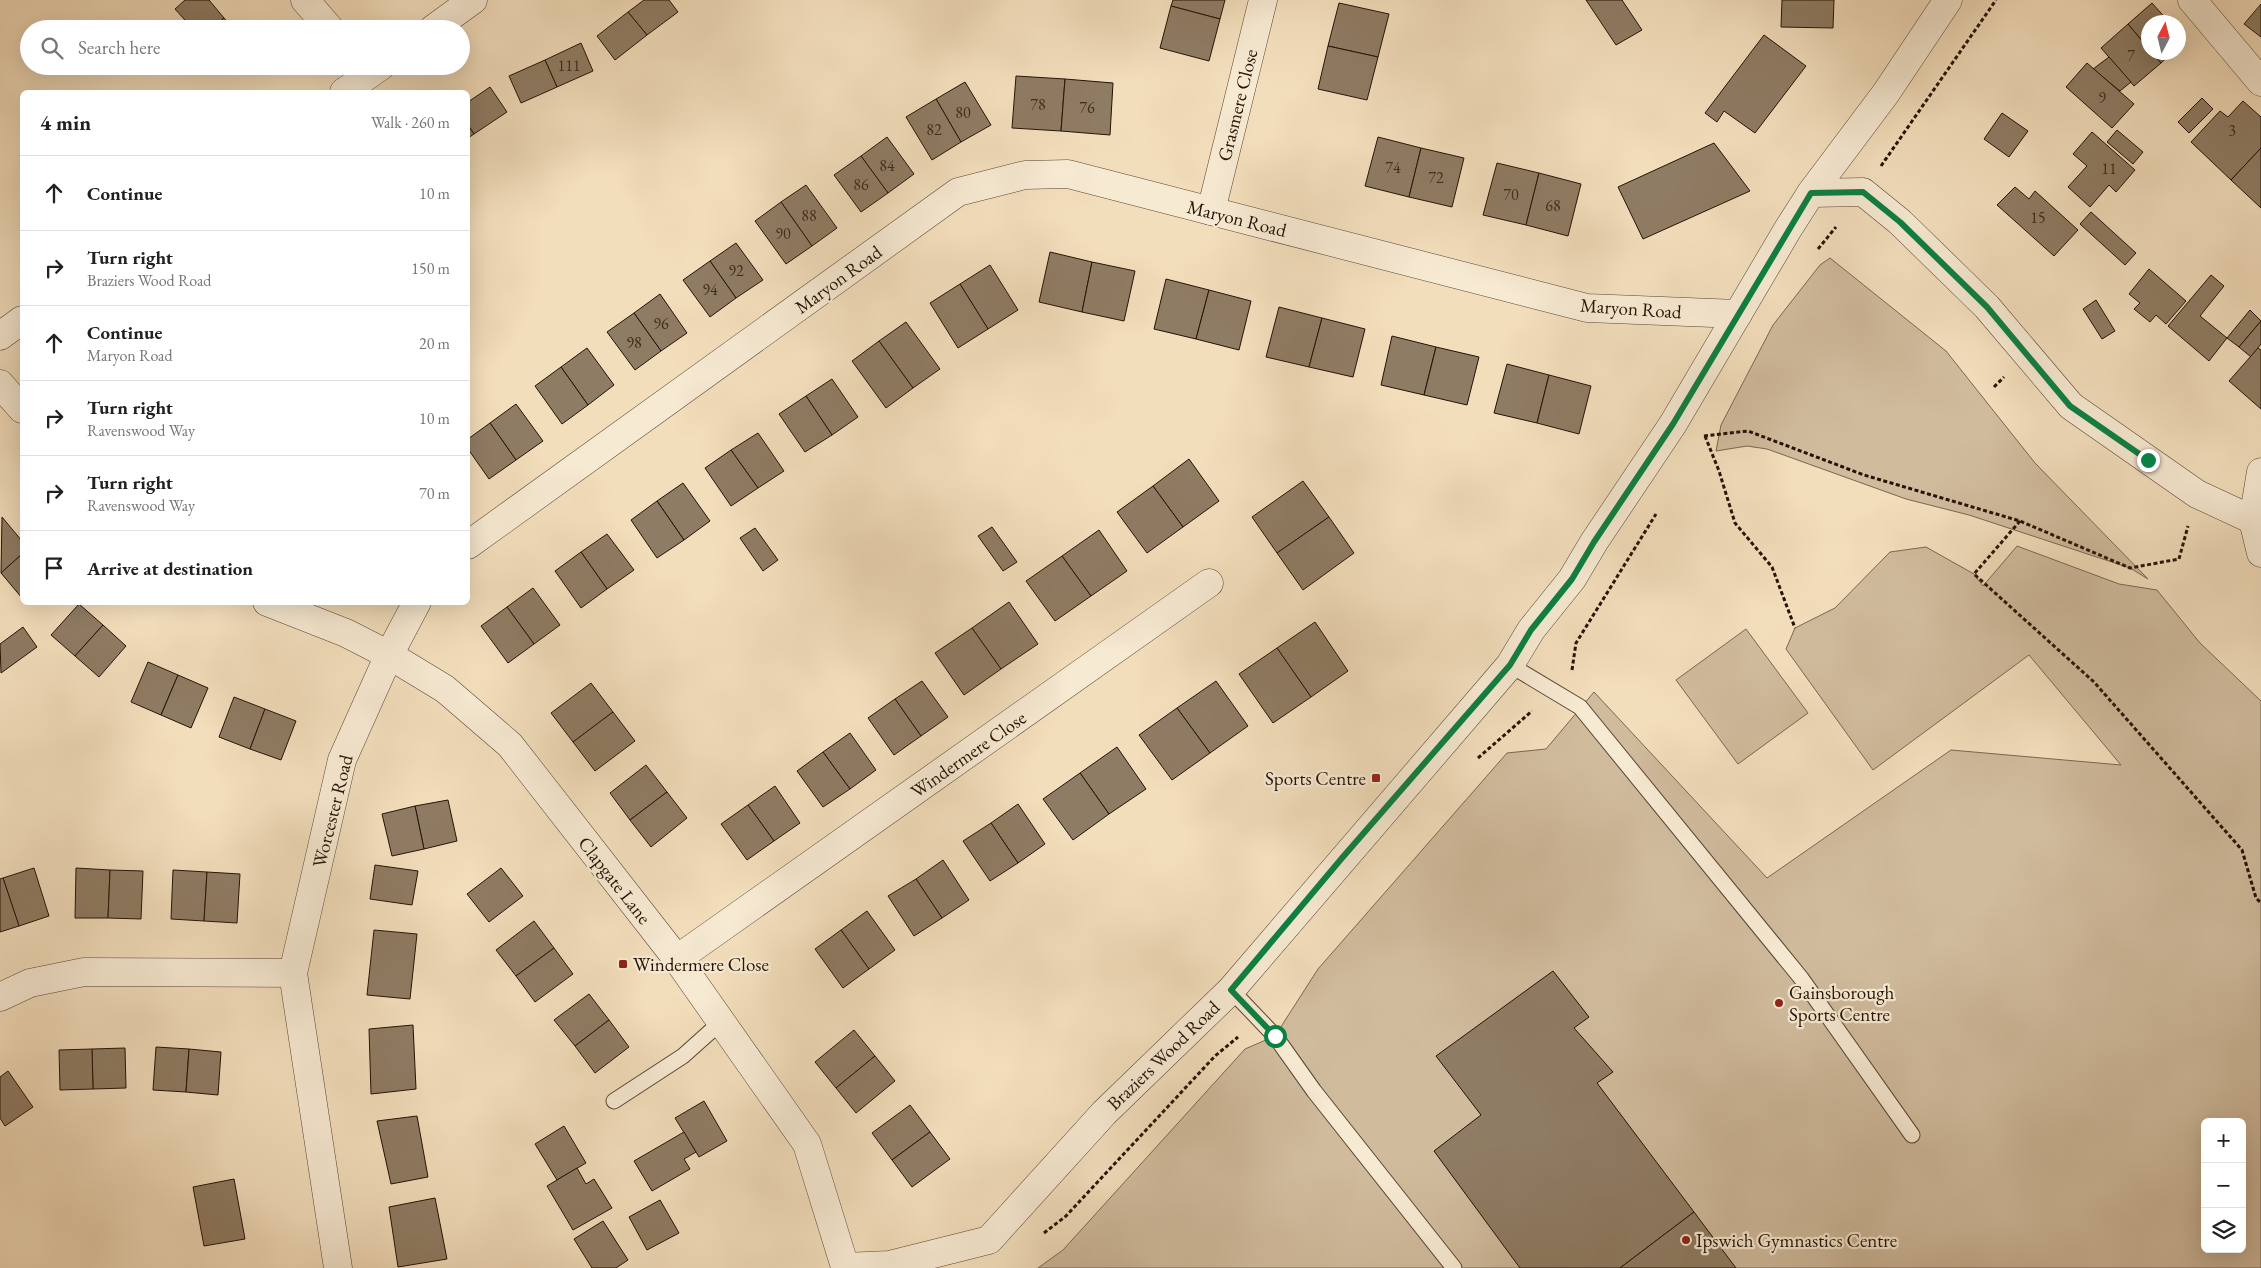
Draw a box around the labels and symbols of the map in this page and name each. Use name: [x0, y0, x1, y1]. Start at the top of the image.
north arrow: [2141, 15, 2186, 60]
house number: 7: [2127, 45, 2135, 66]
street label: Grasmere Close: [1211, 46, 1263, 164]
house number: 111: [557, 55, 581, 76]
house number: 9: [2098, 87, 2106, 108]
house number: 78: [1030, 94, 1046, 115]
house number: 76: [1079, 97, 1095, 118]
house number: 80: [955, 102, 971, 123]
house number: 82: [926, 119, 942, 140]
house number: 3: [2228, 120, 2236, 141]
house number: 84: [879, 155, 895, 176]
house number: 74: [1385, 157, 1401, 178]
house number: 11: [2101, 158, 2117, 179]
house number: 72: [1428, 167, 1444, 188]
house number: 86: [853, 174, 869, 195]
house number: 70: [1503, 184, 1519, 205]
street label: Maryon Road: [1185, 194, 1290, 243]
house number: 68: [1545, 195, 1561, 216]
house number: 88: [801, 205, 817, 226]
house number: 15: [2030, 207, 2046, 228]
house number: 90: [775, 223, 791, 244]
street label: Maryon Road: [790, 239, 887, 319]
house number: 92: [728, 260, 744, 281]
house number: 94: [702, 279, 718, 300]
street label: Maryon Road: [1579, 292, 1683, 325]
house number: 96: [653, 313, 669, 334]
house number: 98: [626, 332, 642, 353]
route end: [2137, 449, 2160, 472]
street label: Windermere Close: [905, 705, 1031, 804]
street label: Worcester Road: [306, 752, 359, 870]
place label: Sports Centre: [1265, 766, 1366, 791]
marker: Sports Centre: [1370, 772, 1382, 784]
street label: Clapgate Lane: [573, 831, 657, 929]
place label: Windermere Close: [633, 952, 769, 977]
marker: Windermere Close: [617, 958, 629, 970]
place label: Gainsborough Sports Centre: [1789, 980, 1894, 1027]
street label: Braziers Wood Road: [1102, 995, 1225, 1116]
marker: Gainsborough Sports Centre: [1773, 997, 1785, 1009]
route start: [1264, 1025, 1287, 1048]
place label: Ipswich Gymnastics Centre: [1696, 1228, 1897, 1253]
marker: Ipswich Gymnastics Centre: [1680, 1234, 1692, 1246]

